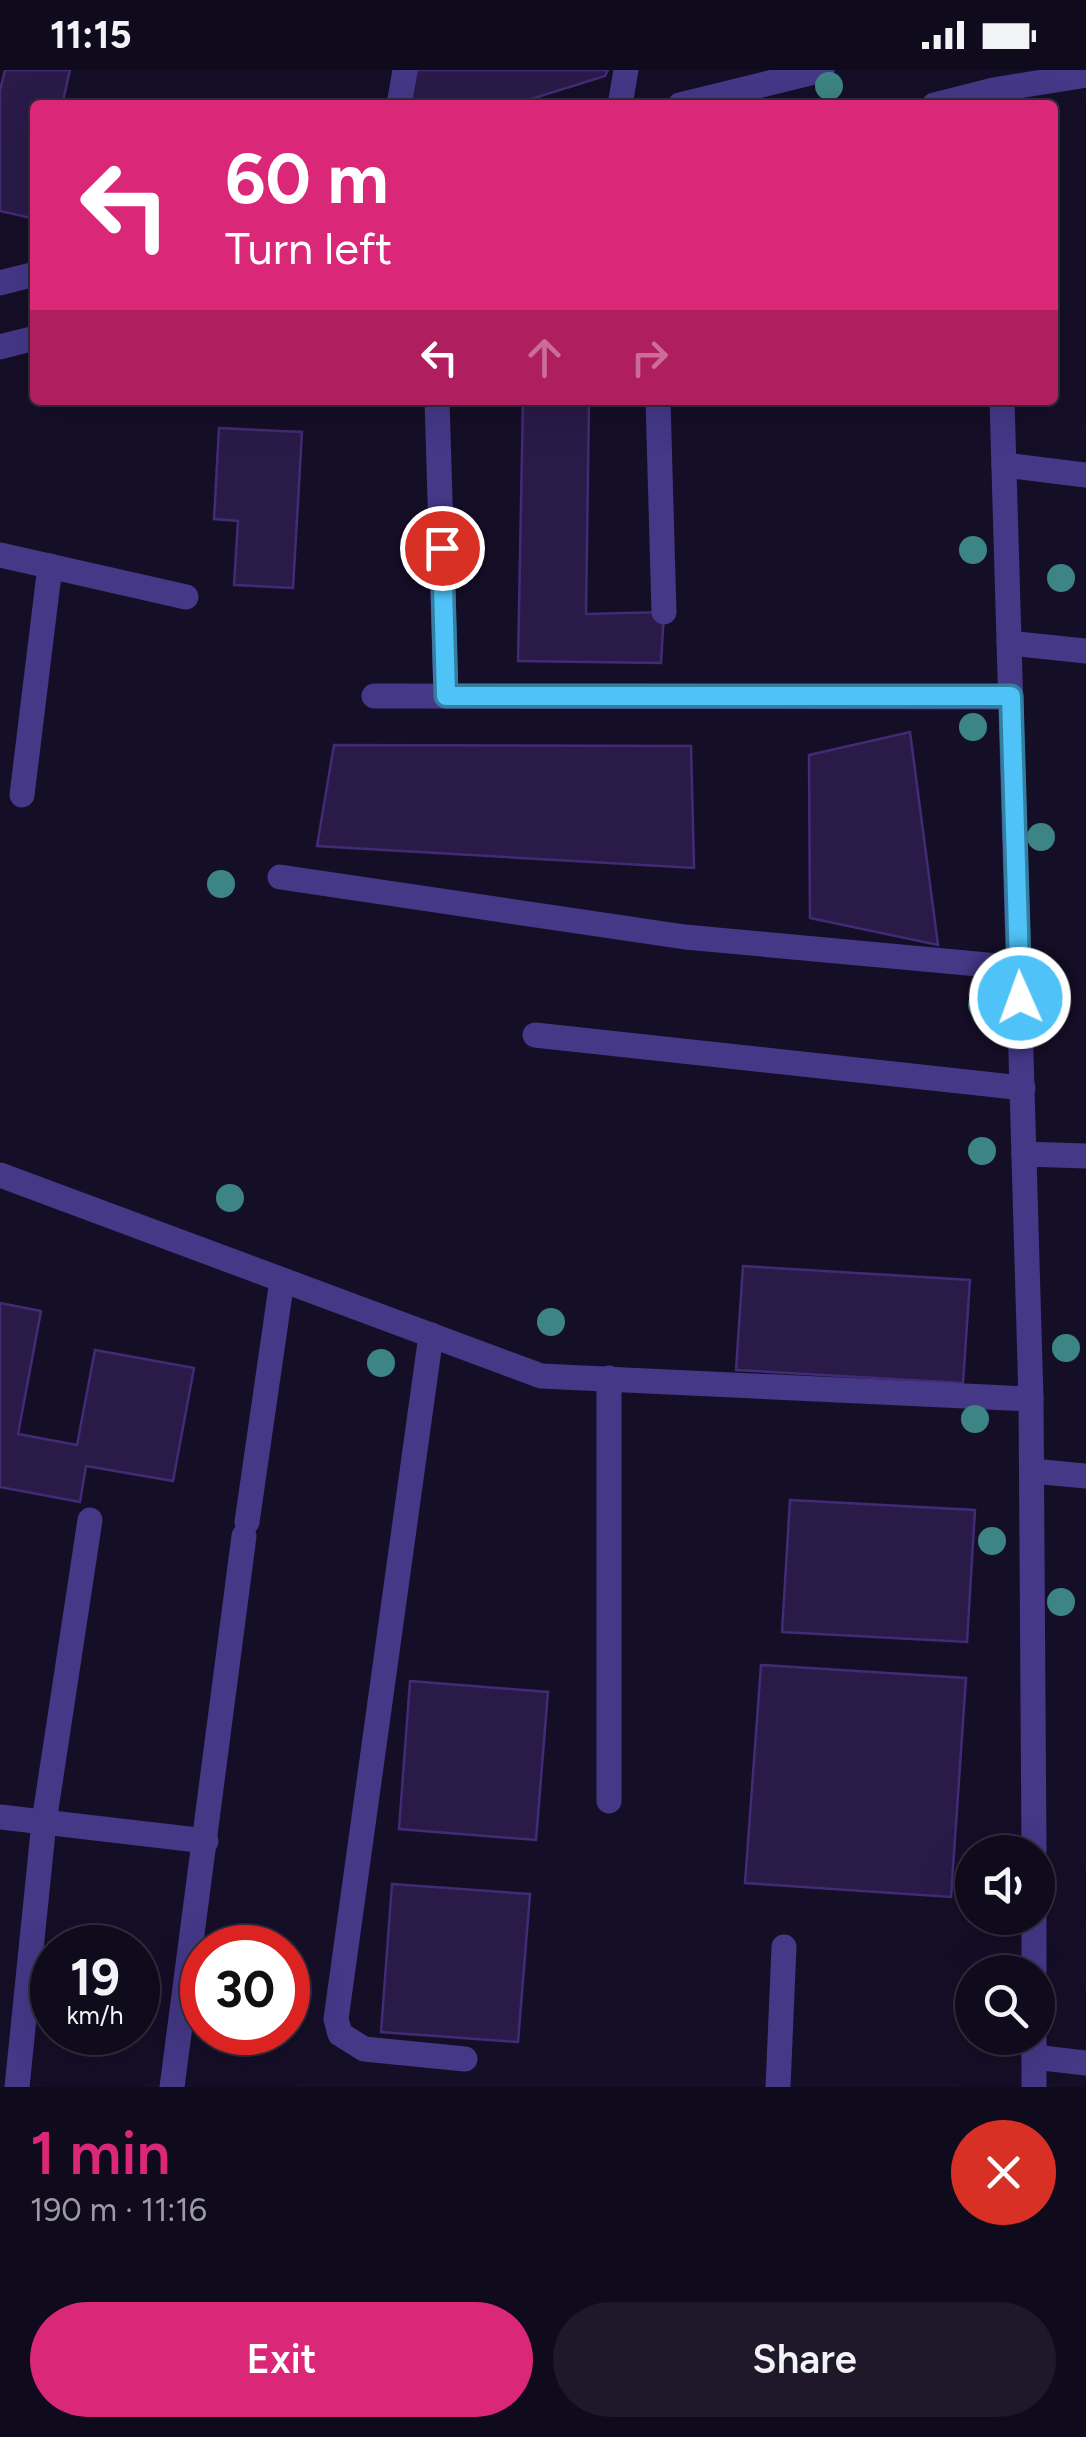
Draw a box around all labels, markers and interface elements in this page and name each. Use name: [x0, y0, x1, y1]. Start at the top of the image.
text: 11:15: [50, 12, 132, 58]
text: 60 m: [225, 136, 389, 221]
icon: left: [60, 140, 190, 270]
text: Turn left: [225, 221, 392, 275]
icon: left: [412, 330, 467, 385]
icon: ahead: [517, 330, 572, 385]
icon: right: [622, 330, 677, 385]
pin: [400, 506, 485, 591]
icon: arrive: [415, 521, 470, 576]
position arrow: [968, 946, 1072, 1050]
map controls: [955, 1835, 1055, 2055]
button: sound: [955, 1835, 1055, 1935]
speed limit sign: 30: [180, 1925, 310, 2055]
text: 19: [70, 1947, 120, 2008]
button: search: [955, 1955, 1055, 2055]
text: km/h: [66, 2000, 124, 2030]
text: 1 min: [30, 2117, 170, 2189]
button: close: [951, 2120, 1056, 2225]
text: 190 m · 11:16: [30, 2191, 207, 2229]
button: Exit: [30, 2302, 533, 2417]
button: Share: [553, 2302, 1056, 2417]

